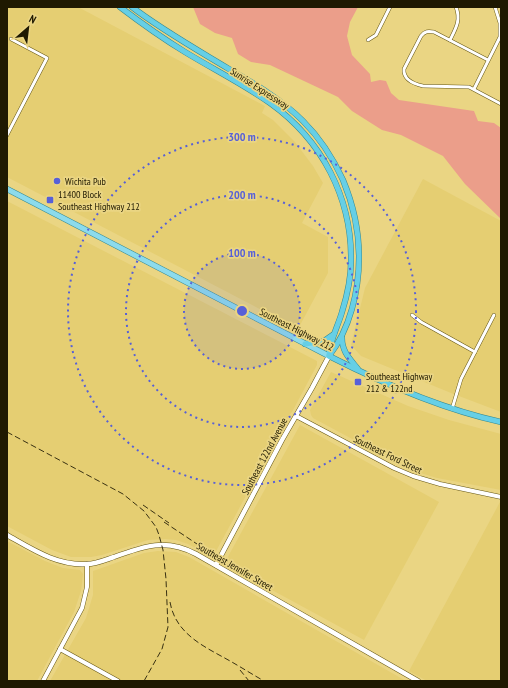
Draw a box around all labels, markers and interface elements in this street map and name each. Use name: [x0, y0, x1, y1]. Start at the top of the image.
north arrow: [8, 8, 48, 48]
text: N: [27, 12, 39, 27]
street label: Sunrise Expressway: [228, 65, 292, 112]
text: 300 m: [228, 129, 256, 144]
place label: Wichita Pub: [65, 175, 106, 188]
marker: Wichita Pub: [52, 176, 62, 186]
text: 200 m: [228, 187, 256, 202]
place label: 11400 Block Southeast Highway 212: [58, 188, 140, 213]
marker: 11400 Block Southeast Highway 212: [45, 195, 55, 205]
text: 100 m: [228, 245, 256, 260]
centre of rings: [235, 304, 249, 318]
street label: Southeast Highway 212: [257, 305, 336, 354]
place label: Southeast Highway 212 & 122nd: [366, 370, 433, 395]
marker: Southeast Highway 212 & 122nd: [353, 377, 363, 387]
street label: Southeast 122nd Avenue: [239, 415, 290, 497]
street label: Southeast Ford Street: [351, 432, 424, 477]
street label: Southeast Jennifer Street: [194, 539, 276, 594]

